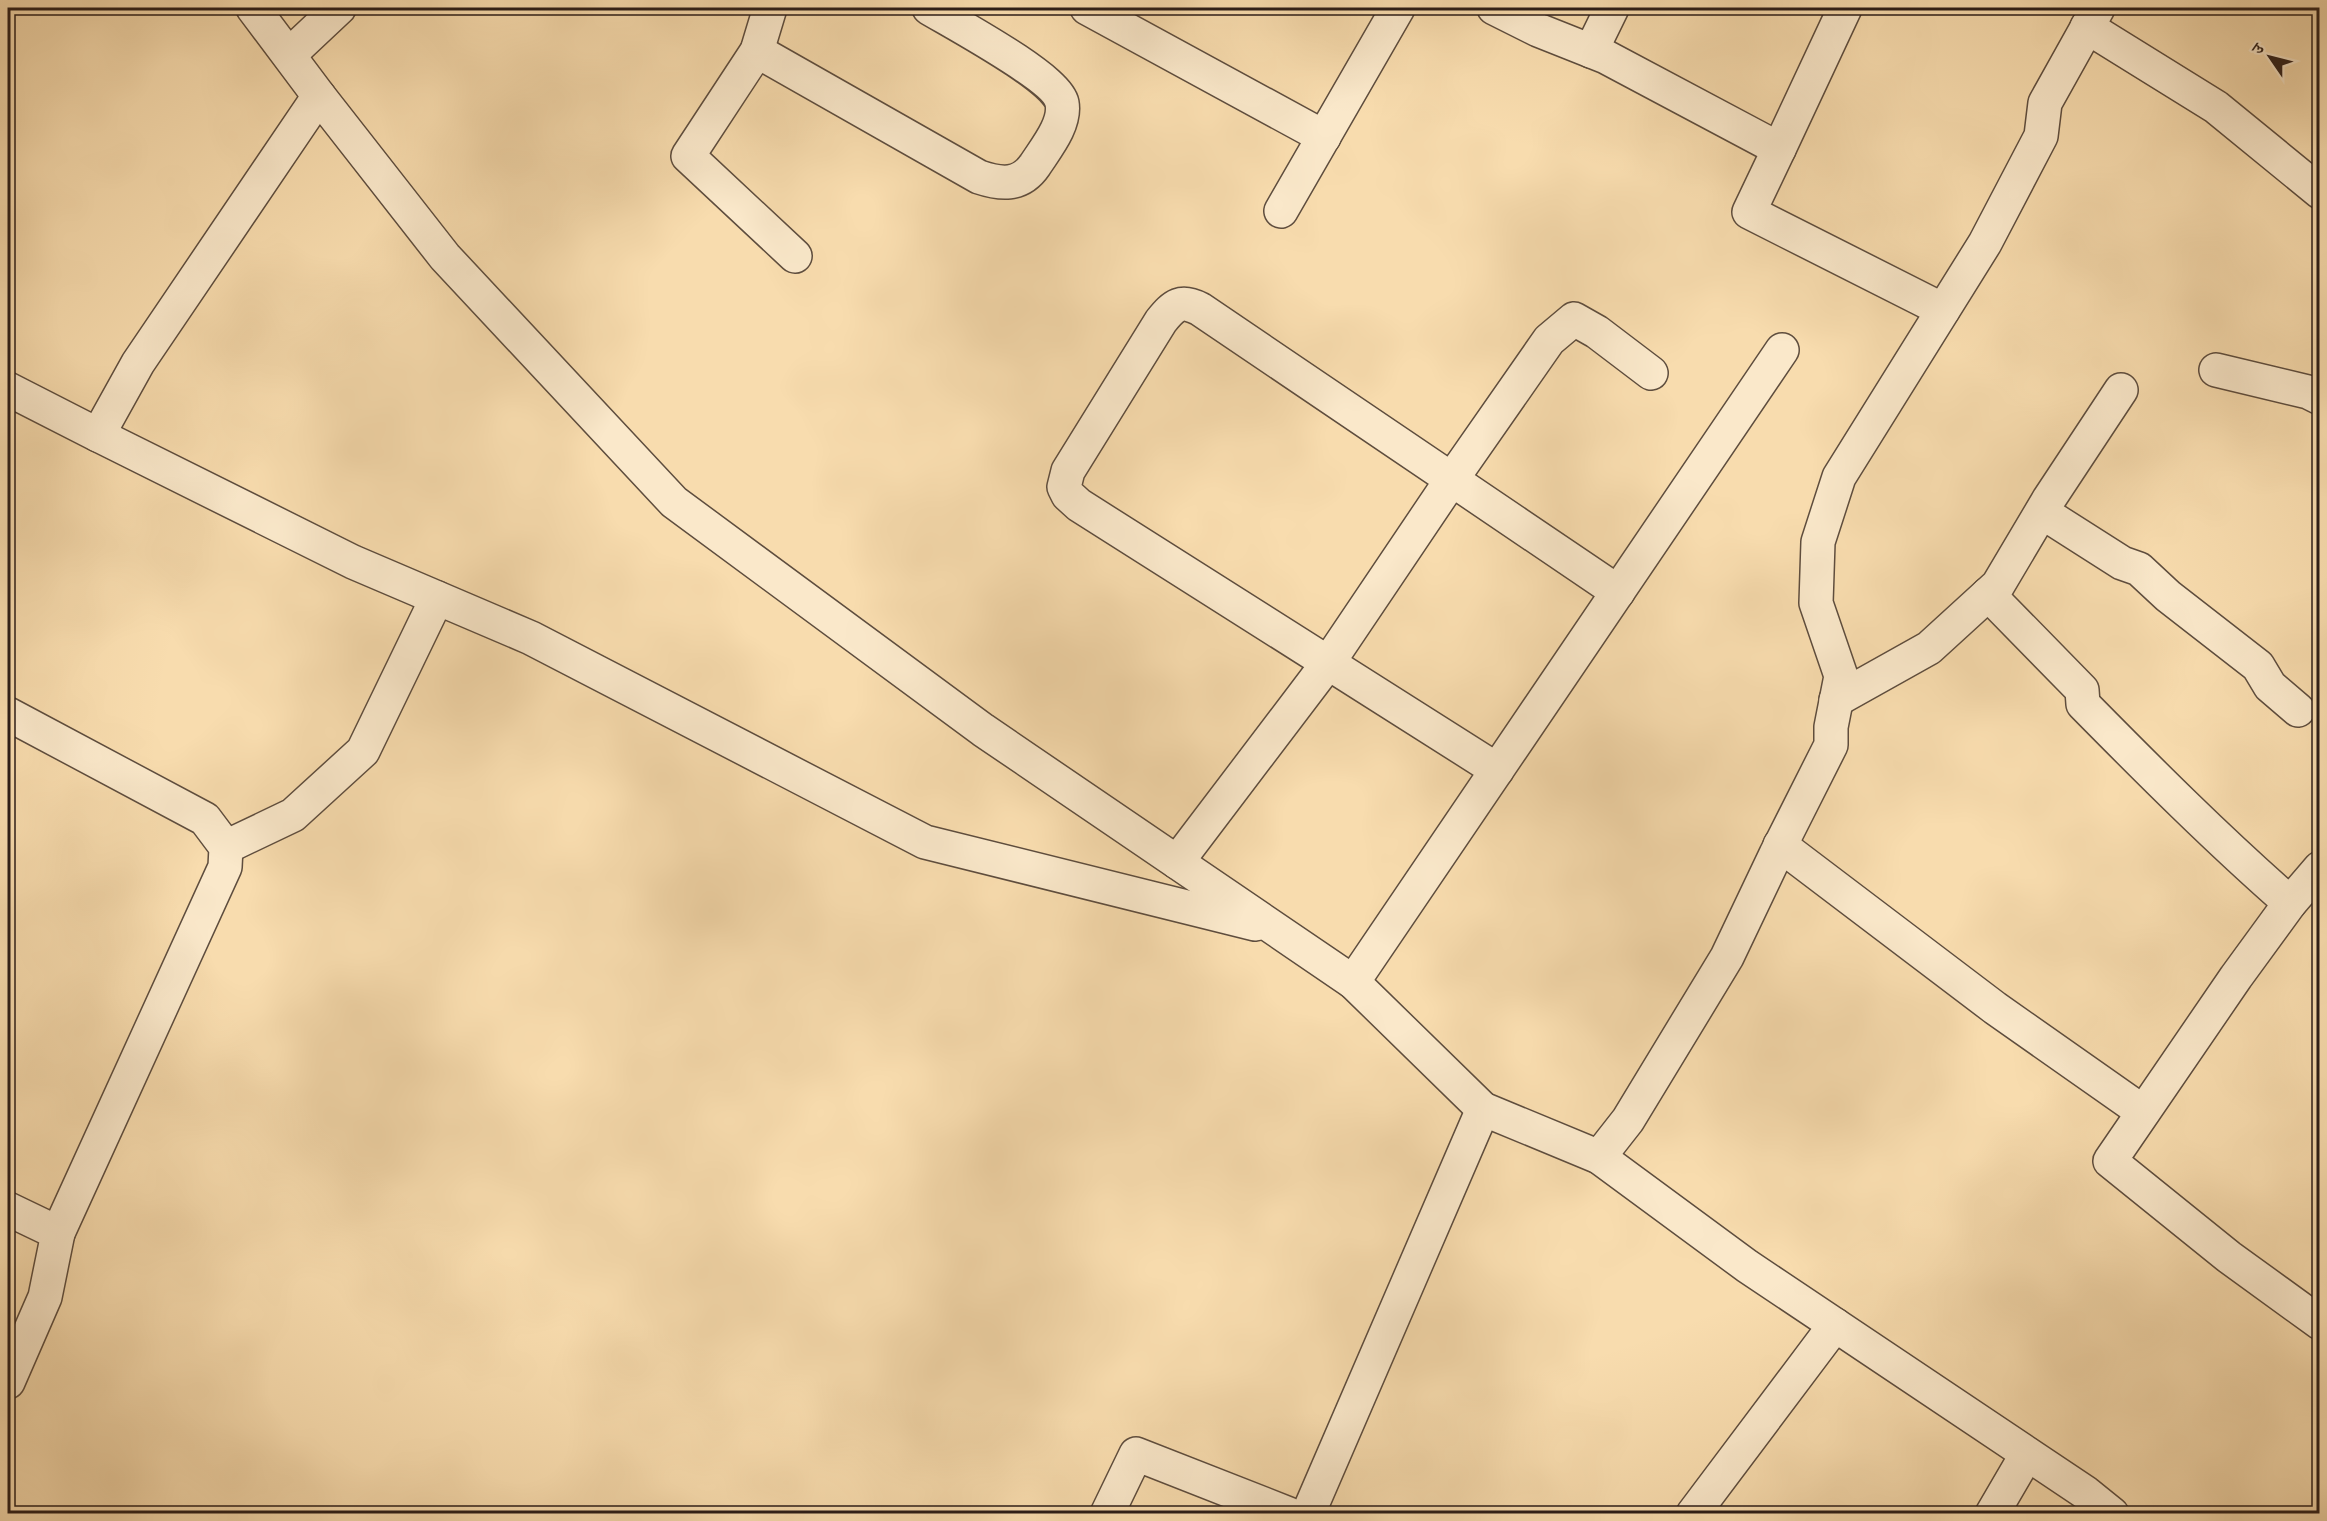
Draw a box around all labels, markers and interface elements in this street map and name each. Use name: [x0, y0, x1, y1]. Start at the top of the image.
north arrow: [2240, 27, 2300, 87]
text: उ: [2247, 38, 2272, 60]

